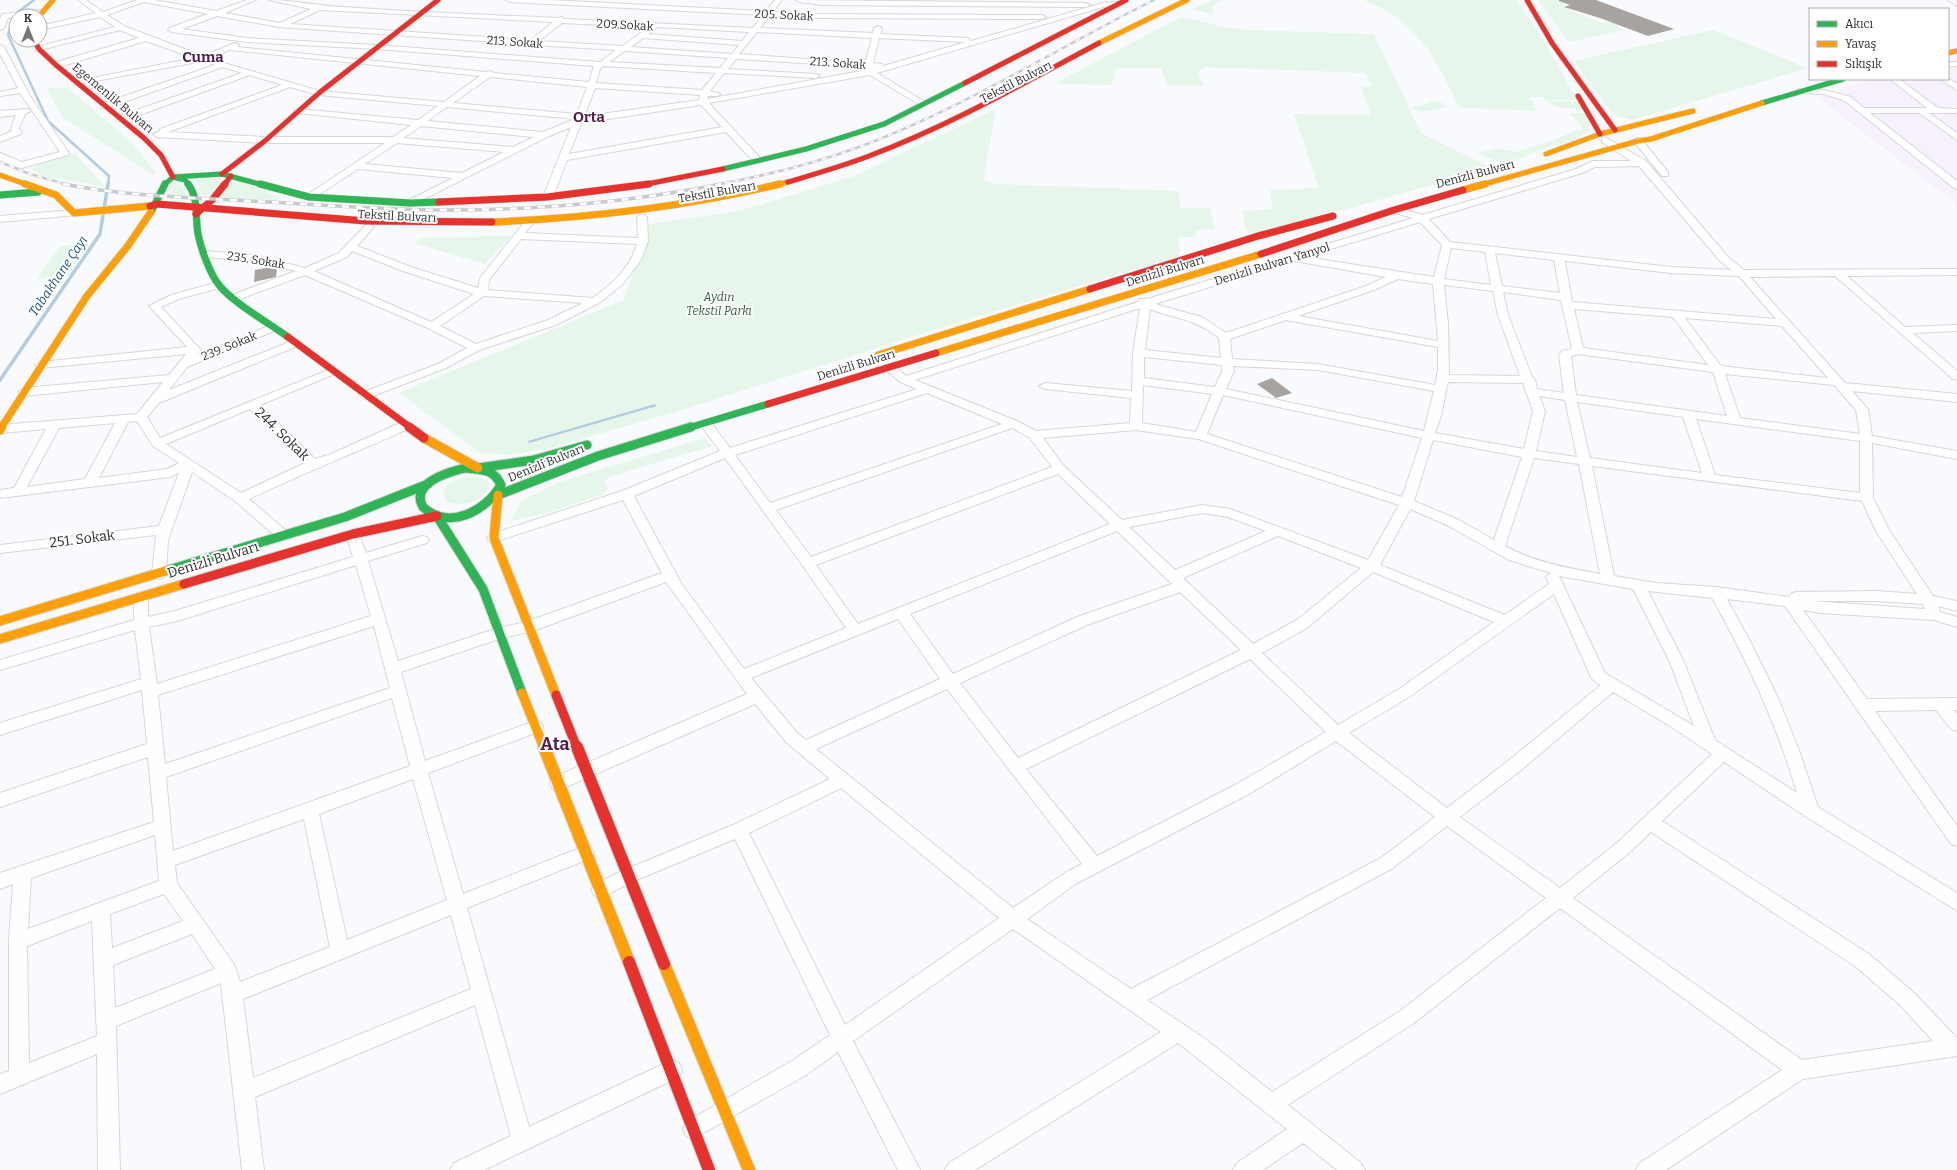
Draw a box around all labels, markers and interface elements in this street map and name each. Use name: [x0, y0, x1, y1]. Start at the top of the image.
street label: 205. Sokak: [754, 6, 814, 24]
north arrow: [8, 8, 48, 48]
legend: [1809, 8, 1949, 80]
text: K: [24, 12, 32, 25]
street label: 209.Sokak: [596, 17, 654, 33]
text: Akıcı: [1845, 17, 1874, 31]
street label: 213. Sokak: [486, 33, 544, 51]
text: Yavaş: [1845, 37, 1877, 51]
district label: Cuma: [182, 48, 224, 66]
street label: 213. Sokak: [809, 54, 867, 72]
text: Sıkışık: [1845, 57, 1882, 71]
street label: Tekstil Bulvarı: [978, 58, 1055, 106]
street label: Egemenlik Bulvarı: [70, 60, 157, 136]
district label: Orta: [573, 108, 606, 126]
street label: Denizli Bulvarı: [1434, 157, 1516, 191]
street label: Tekstil Bulvarı: [677, 178, 757, 206]
street label: Tekstil Bulvarı: [357, 207, 437, 225]
water label: Tabakhane Çayı: [26, 233, 90, 319]
street label: Denizli Bulvarı Yanyol: [1212, 240, 1332, 288]
street label: 235. Sokak: [226, 249, 286, 271]
street label: Denizli Bulvarı: [1124, 252, 1206, 290]
park label: Aydın Tekstil Parkı: [686, 290, 752, 318]
street label: 239. Sokak: [199, 328, 259, 363]
street label: Denizli Bulvarı: [815, 346, 897, 384]
street label: 244. Sokak: [251, 404, 313, 464]
street label: Denizli Bulvarı: [506, 441, 587, 485]
street label: 251. Sokak: [48, 527, 116, 551]
street label: Denizli Bulvarı: [165, 538, 261, 582]
district label: Ata: [540, 733, 570, 755]

